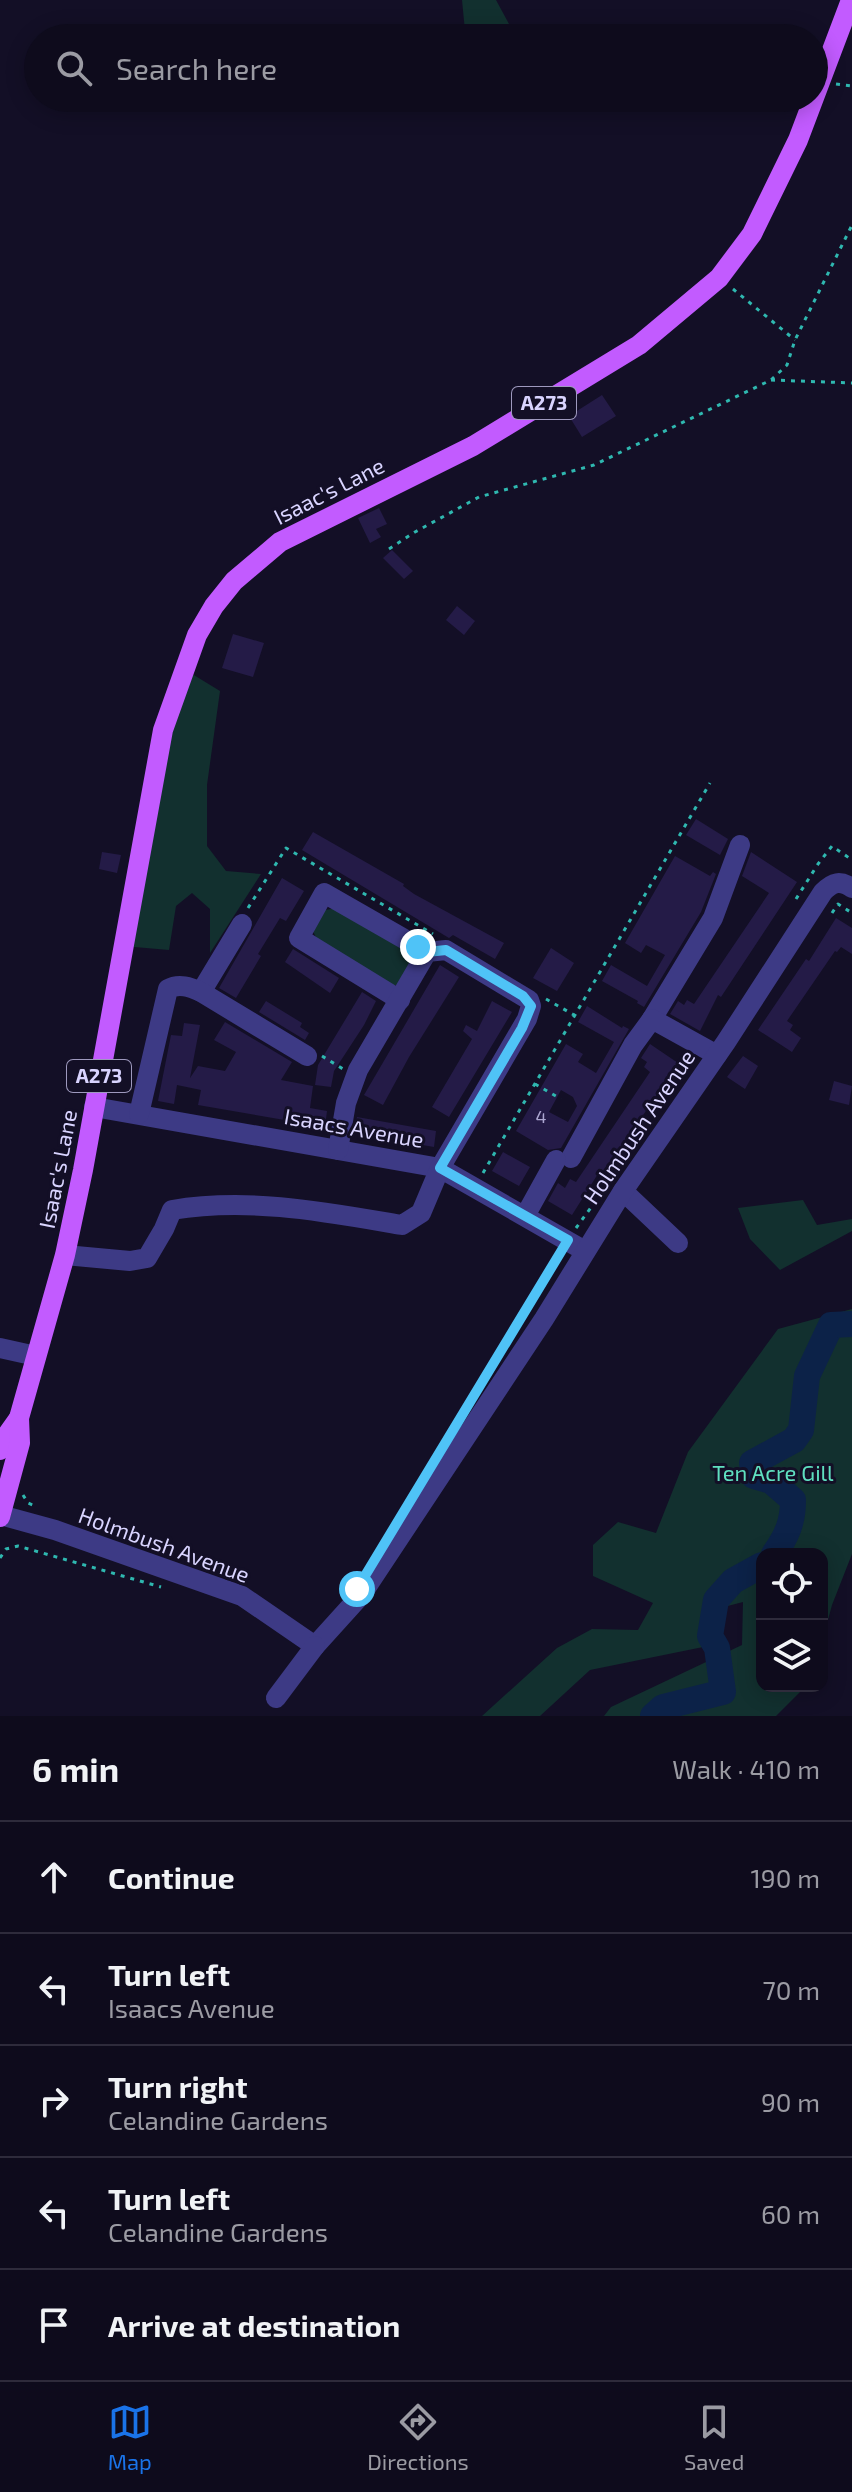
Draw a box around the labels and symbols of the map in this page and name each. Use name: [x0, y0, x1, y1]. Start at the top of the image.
road number: A273: [512, 387, 576, 419]
street label: Isaac's Lane: [269, 451, 388, 529]
route end: [400, 929, 436, 965]
street label: Holmbush Avenue: [577, 1044, 699, 1208]
road number: A273: [67, 1060, 131, 1092]
street label: Isaacs Avenue: [282, 1102, 426, 1152]
house number: 4: [535, 1105, 547, 1127]
street label: Isaac's Lane: [33, 1107, 81, 1230]
park label: Ten Acre Gill: [712, 1459, 834, 1485]
street label: Holmbush Avenue: [75, 1501, 253, 1587]
route start: [339, 1571, 375, 1607]

